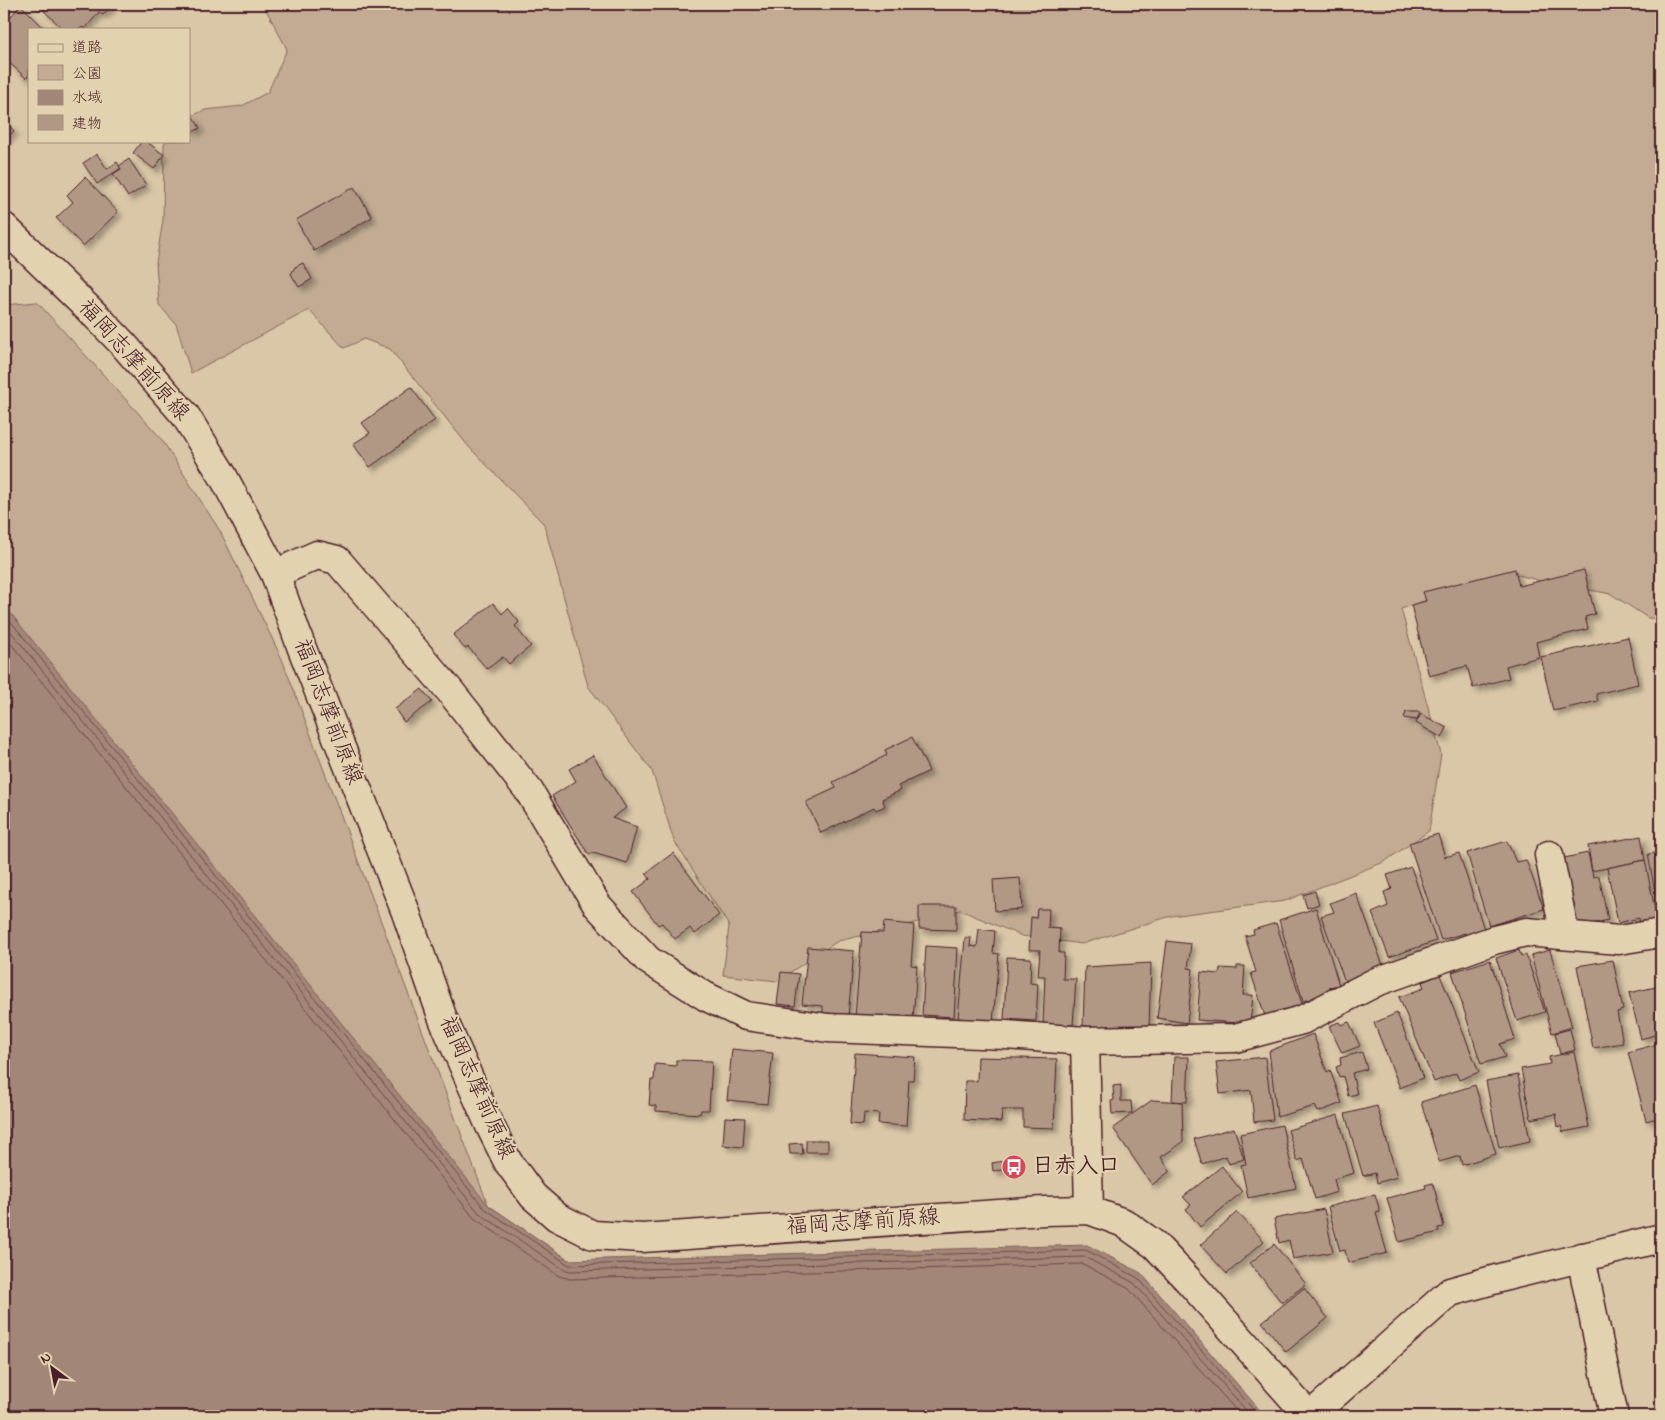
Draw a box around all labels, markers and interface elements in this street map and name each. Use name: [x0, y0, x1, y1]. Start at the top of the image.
legend: [28, 28, 190, 142]
text: 道路: [72, 37, 102, 59]
text: 公園: [72, 63, 102, 85]
text: 水域: [72, 87, 102, 109]
text: 建物: [72, 113, 102, 135]
street label: 福岡志摩前原線: [70, 293, 196, 429]
street label: 福岡志摩前原線: [284, 634, 370, 790]
street label: 福岡志摩前原線: [430, 1011, 522, 1165]
place label: 日赤入口: [1032, 1151, 1120, 1183]
bus stop icon: 日赤入口: [1001, 1154, 1027, 1180]
street label: 福岡志摩前原線: [785, 1202, 941, 1244]
north arrow: [28, 1342, 78, 1392]
text: N: [36, 1347, 55, 1370]

